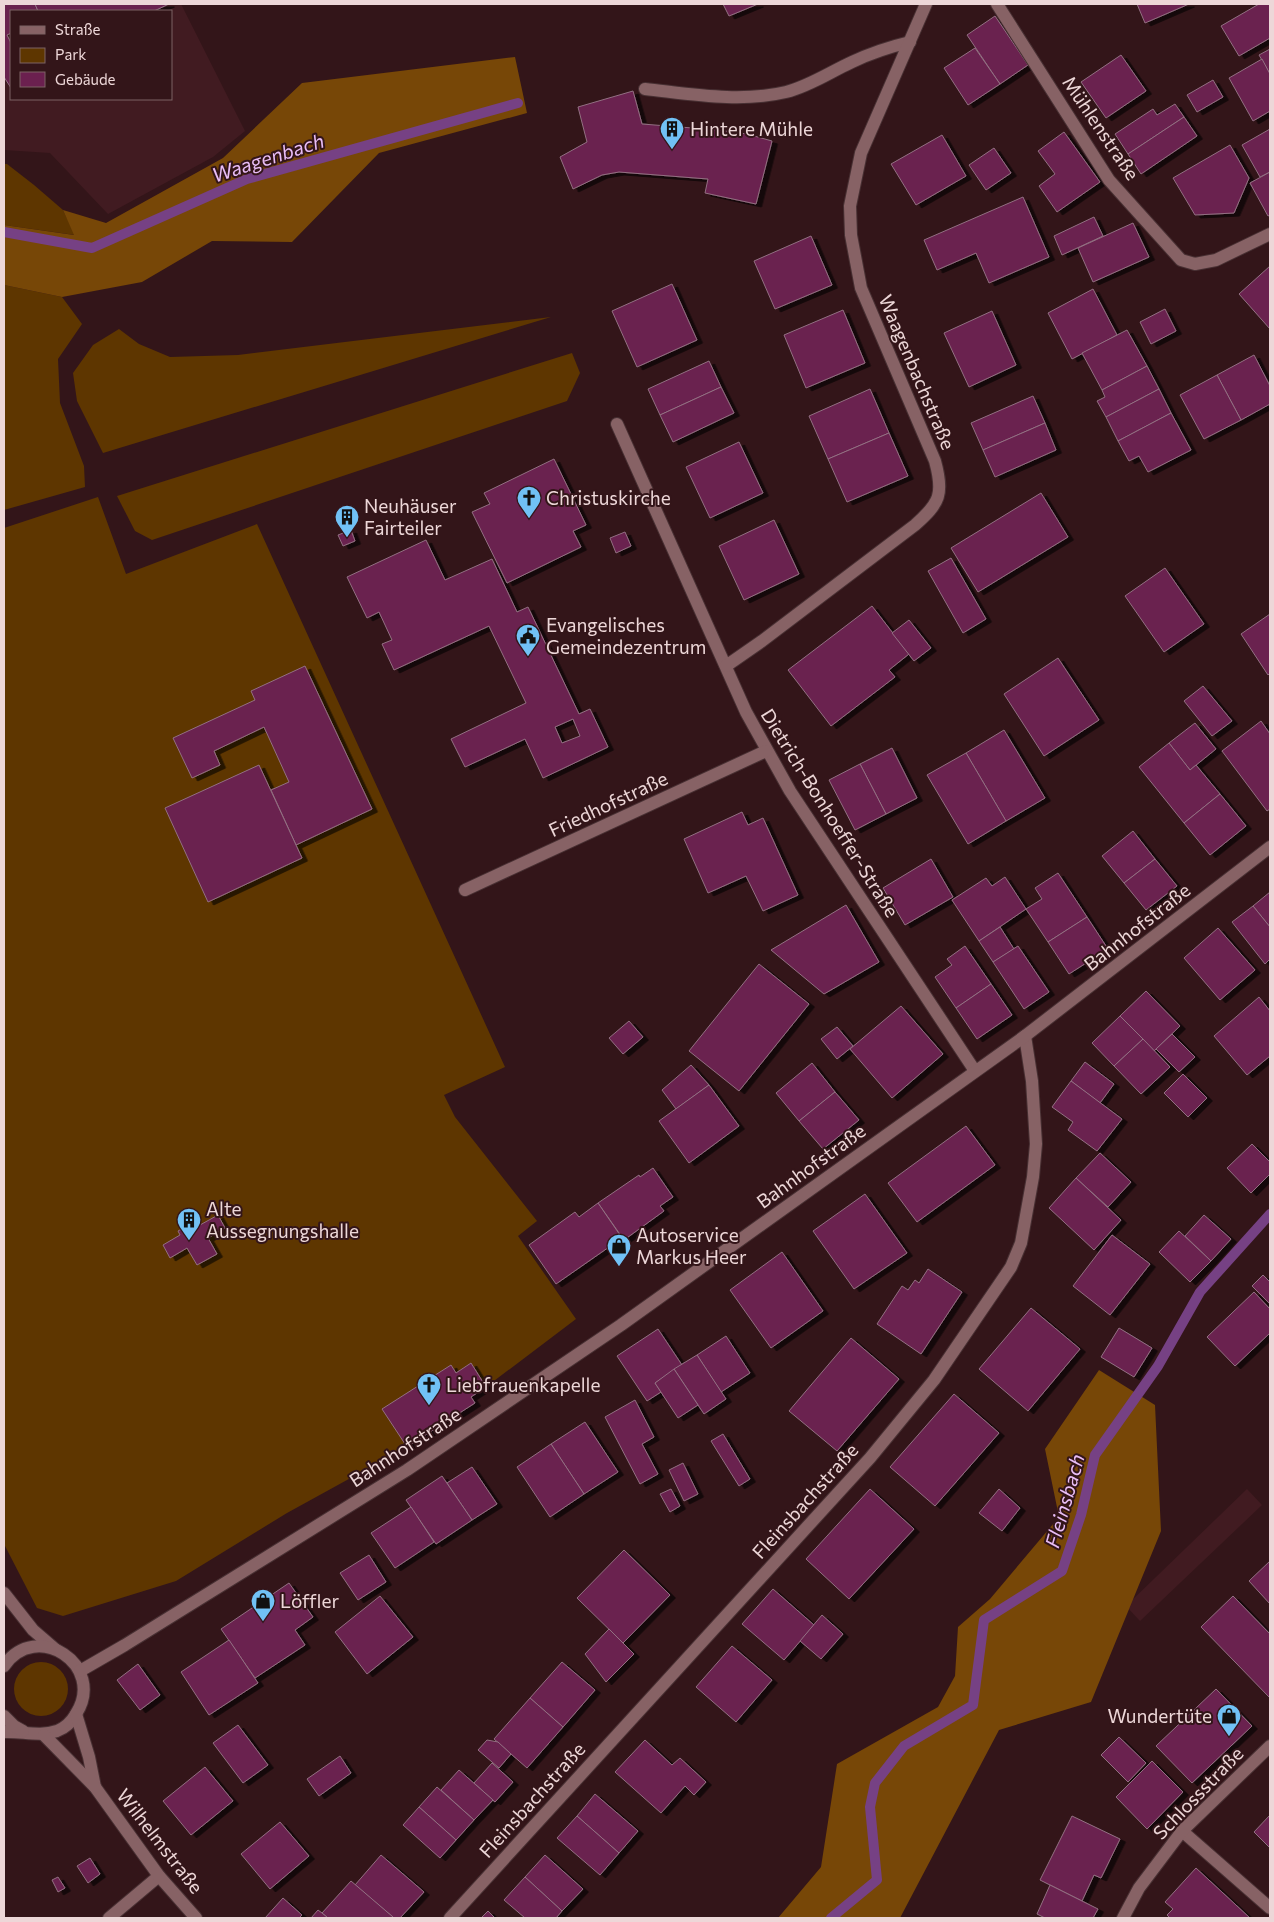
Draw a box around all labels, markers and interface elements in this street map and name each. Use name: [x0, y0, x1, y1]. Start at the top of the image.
legend: [10, 10, 172, 100]
text: Straße: [55, 20, 101, 38]
text: Park: [55, 45, 86, 63]
text: Gebäude: [55, 70, 116, 88]
street label: Mühlenstraße: [1058, 71, 1145, 184]
building icon: Hintere Mühle: [659, 116, 685, 150]
place label: Hintere Mühle: [690, 117, 813, 140]
water label: Waagenbach: [209, 128, 327, 186]
street label: Waagenbachstraße: [874, 291, 960, 453]
church icon: Christuskirche: [516, 485, 542, 519]
place label: Christuskirche: [546, 486, 671, 509]
place label: Neuhäuser Fairteiler: [364, 494, 457, 539]
building icon: Neuhäuser Fairteiler: [334, 504, 360, 538]
place label: Evangelisches Gemeindezentrum: [546, 613, 706, 658]
public building icon: Evangelisches Gemeindezentrum: [515, 623, 541, 657]
street label: Dietrich-Bonhoeffer-Straße: [757, 704, 904, 921]
street label: Friedhofstraße: [545, 766, 671, 841]
street label: Bahnhofstraße: [1079, 878, 1194, 975]
street label: Bahnhofstraße: [752, 1119, 869, 1213]
place label: Alte Aussegnungshalle: [206, 1197, 359, 1242]
building icon: Alte Aussegnungshalle: [176, 1207, 202, 1241]
place label: Autoservice Markus Heer: [636, 1223, 747, 1268]
shop icon: Autoservice Markus Heer: [606, 1233, 632, 1267]
church icon: Liebfrauenkapelle: [416, 1372, 442, 1406]
place label: Liebfrauenkapelle: [446, 1373, 600, 1396]
street label: Bahnhofstraße: [345, 1402, 465, 1491]
street label: Fleinsbachstraße: [747, 1438, 862, 1563]
water label: Fleinsbach: [1039, 1451, 1089, 1550]
shop icon: Löffler: [250, 1588, 276, 1622]
place label: Löffler: [280, 1589, 340, 1612]
shop icon: Wundertüte: [1216, 1703, 1242, 1737]
place label: Wundertüte: [1107, 1704, 1212, 1727]
street label: Fleinsbachstraße: [474, 1737, 589, 1862]
street label: Schlossstraße: [1148, 1742, 1248, 1844]
street label: Wilhelmstraße: [112, 1784, 208, 1898]

